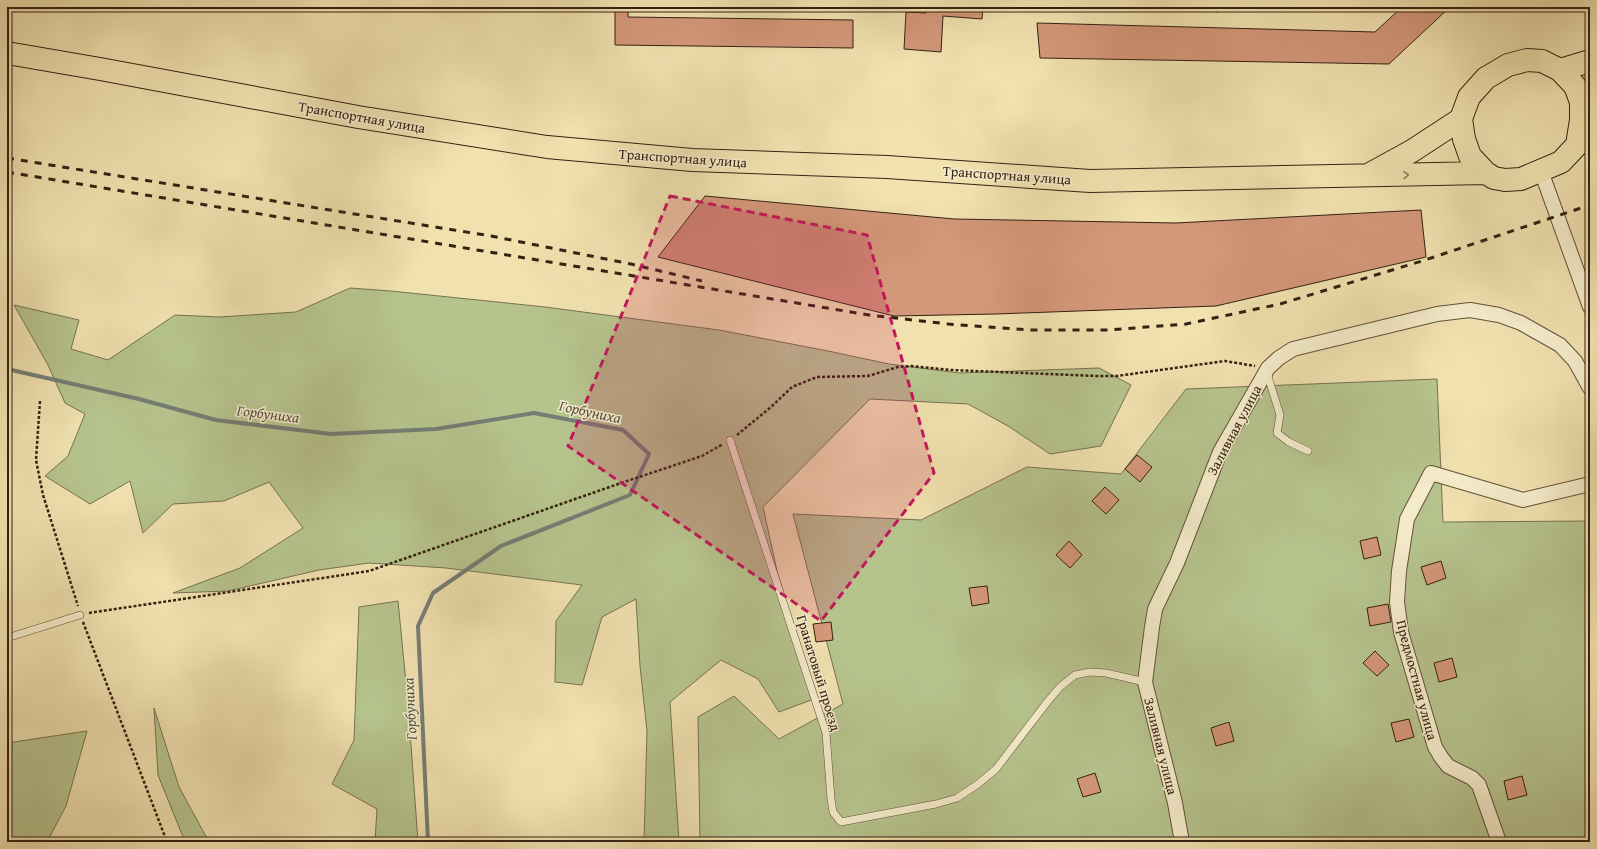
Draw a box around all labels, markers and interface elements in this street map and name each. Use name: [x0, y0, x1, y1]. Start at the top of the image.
street label: Транспортная улица: [297, 96, 427, 138]
street label: Транспортная улица: [618, 144, 748, 172]
street label: Транспортная улица: [942, 161, 1072, 189]
one-way arrow: [1403, 171, 1409, 179]
street label: Заливная улица: [1202, 381, 1266, 479]
water label: Горбуниха: [556, 395, 623, 428]
water label: Горбуниха: [235, 399, 301, 428]
street label: Гранатовый проезд: [792, 612, 846, 734]
street label: Предмостная улица: [1391, 618, 1443, 743]
water label: Горбуниха: [397, 677, 422, 742]
street label: Заливная улица: [1139, 695, 1183, 797]

